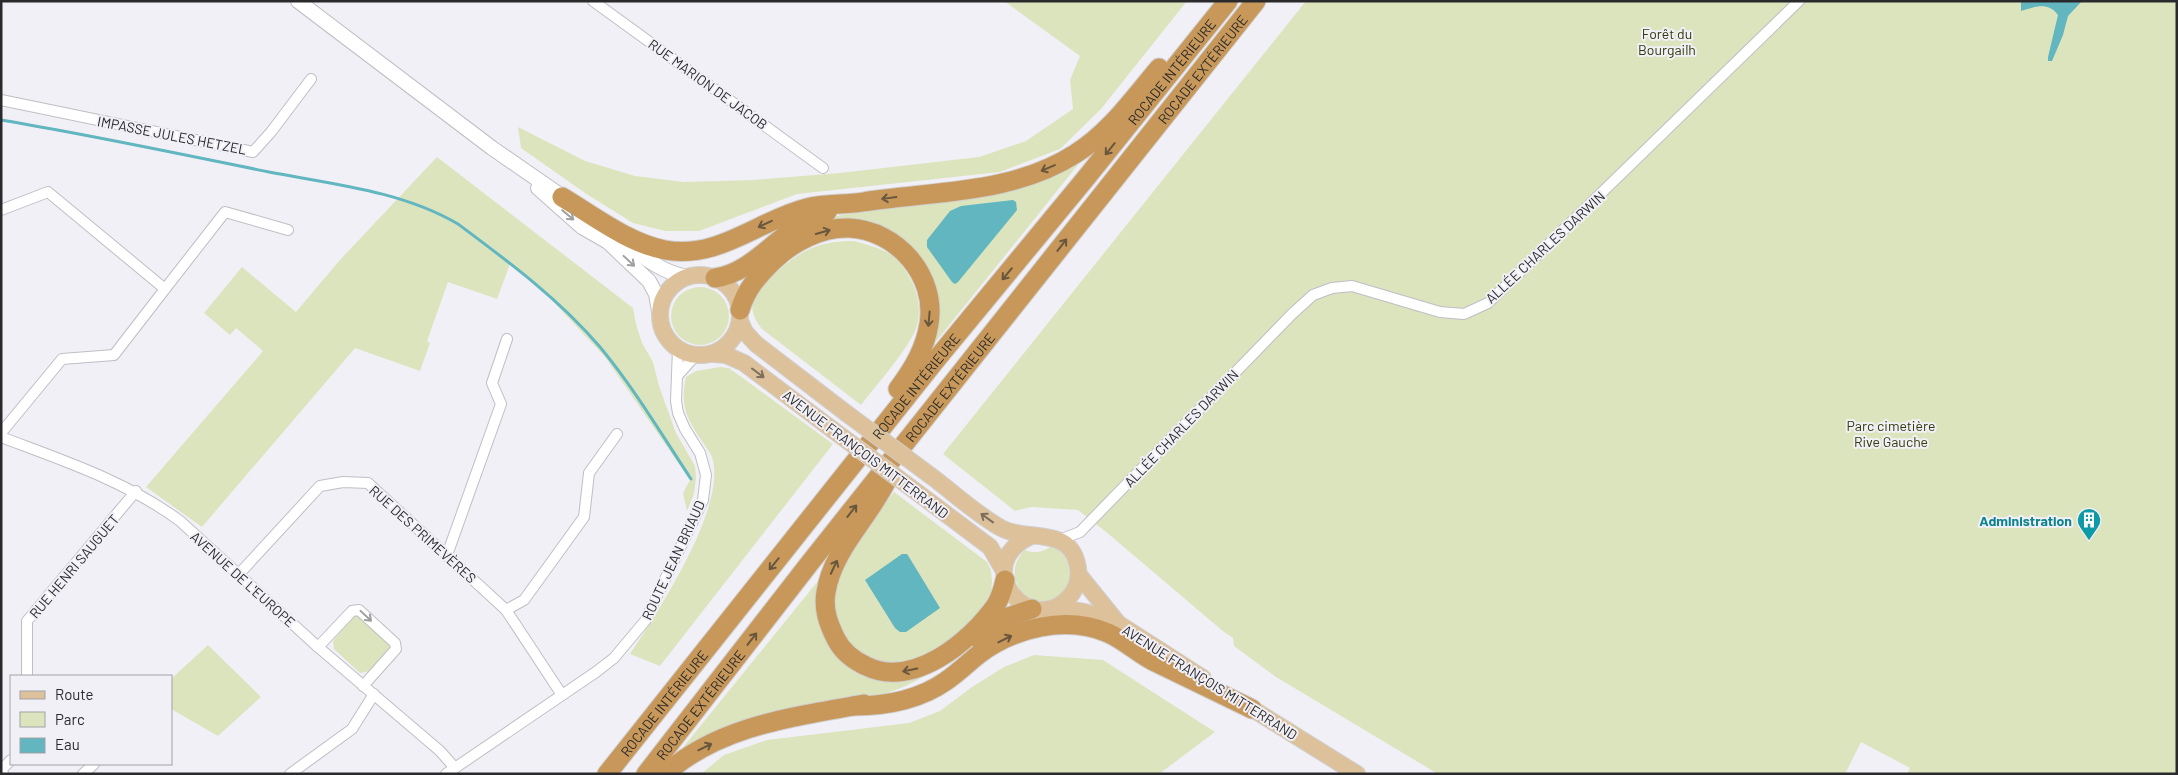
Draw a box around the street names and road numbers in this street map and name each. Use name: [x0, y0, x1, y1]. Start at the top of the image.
street label: ROCADE EXTÉRIEURE: [1154, 11, 1250, 127]
street label: ROCADE INTÉRIEURE: [1124, 15, 1219, 128]
street label: RUE MARION DE JACOB: [645, 35, 771, 133]
street label: IMPASSE JULES HETZEL: [96, 112, 248, 158]
street label: ALLÉE CHARLES DARWIN: [1482, 187, 1608, 307]
street label: ROCADE INTÉRIEURE: [868, 329, 963, 442]
street label: ROCADE EXTÉRIEURE: [901, 329, 998, 445]
street label: ALLÉE CHARLES DARWIN: [1120, 366, 1242, 490]
street label: AVENUE FRANÇOIS MITTERRAND: [780, 386, 952, 522]
street label: RUE DES PRIMEVÈRES: [366, 482, 480, 586]
street label: ROUTE JEAN BRIAUD: [638, 497, 708, 623]
street label: RUE HENRI SAUGUET: [26, 511, 122, 621]
street label: AVENUE DE L'EUROPE: [187, 528, 299, 630]
street label: AVENUE FRANÇOIS MITTERRAND: [1119, 621, 1301, 743]
street label: ROCADE INTÉRIEURE: [616, 646, 711, 759]
street label: ROCADE EXTÉRIEURE: [652, 646, 748, 763]

